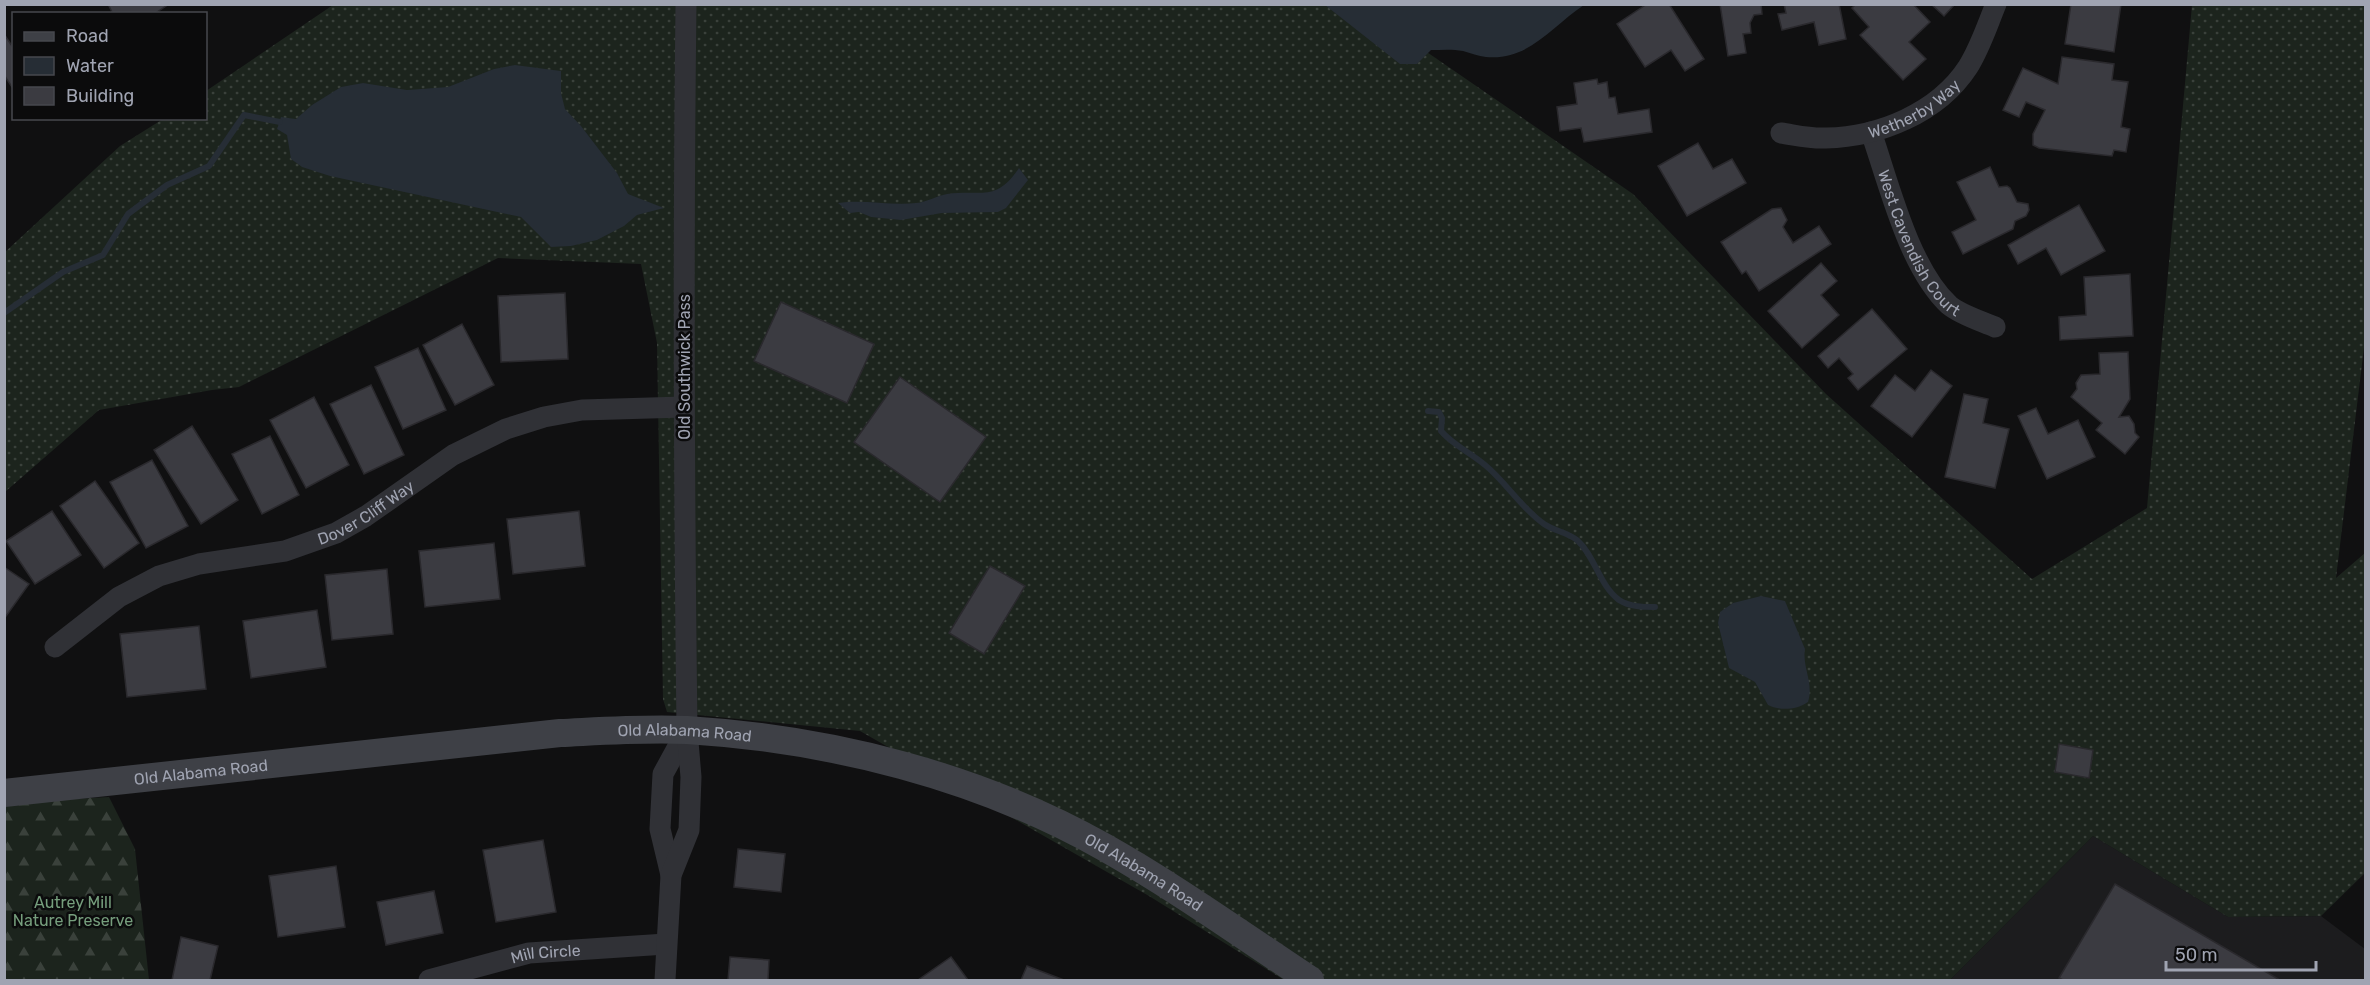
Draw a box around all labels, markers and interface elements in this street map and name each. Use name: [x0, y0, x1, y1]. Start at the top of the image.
legend: [12, 12, 207, 120]
text: Road: [66, 25, 109, 47]
text: Water: [66, 55, 114, 77]
street label: Wetherby Way: [1866, 75, 1964, 142]
text: Building: [66, 85, 134, 107]
street label: West Cavendish Court: [1874, 167, 1964, 320]
street label: Old Southwick Pass: [675, 294, 694, 440]
street label: Dover Cliff Way: [315, 476, 418, 548]
street label: Old Alabama Road: [617, 720, 753, 745]
street label: Old Alabama Road: [133, 755, 269, 788]
street label: Old Alabama Road: [1082, 829, 1206, 915]
park label: Autrey Mill Nature Preserve: [13, 893, 133, 930]
scale bar: [2166, 934, 2316, 972]
street label: Mill Circle: [508, 940, 581, 967]
text: 50 m: [2175, 944, 2218, 966]

